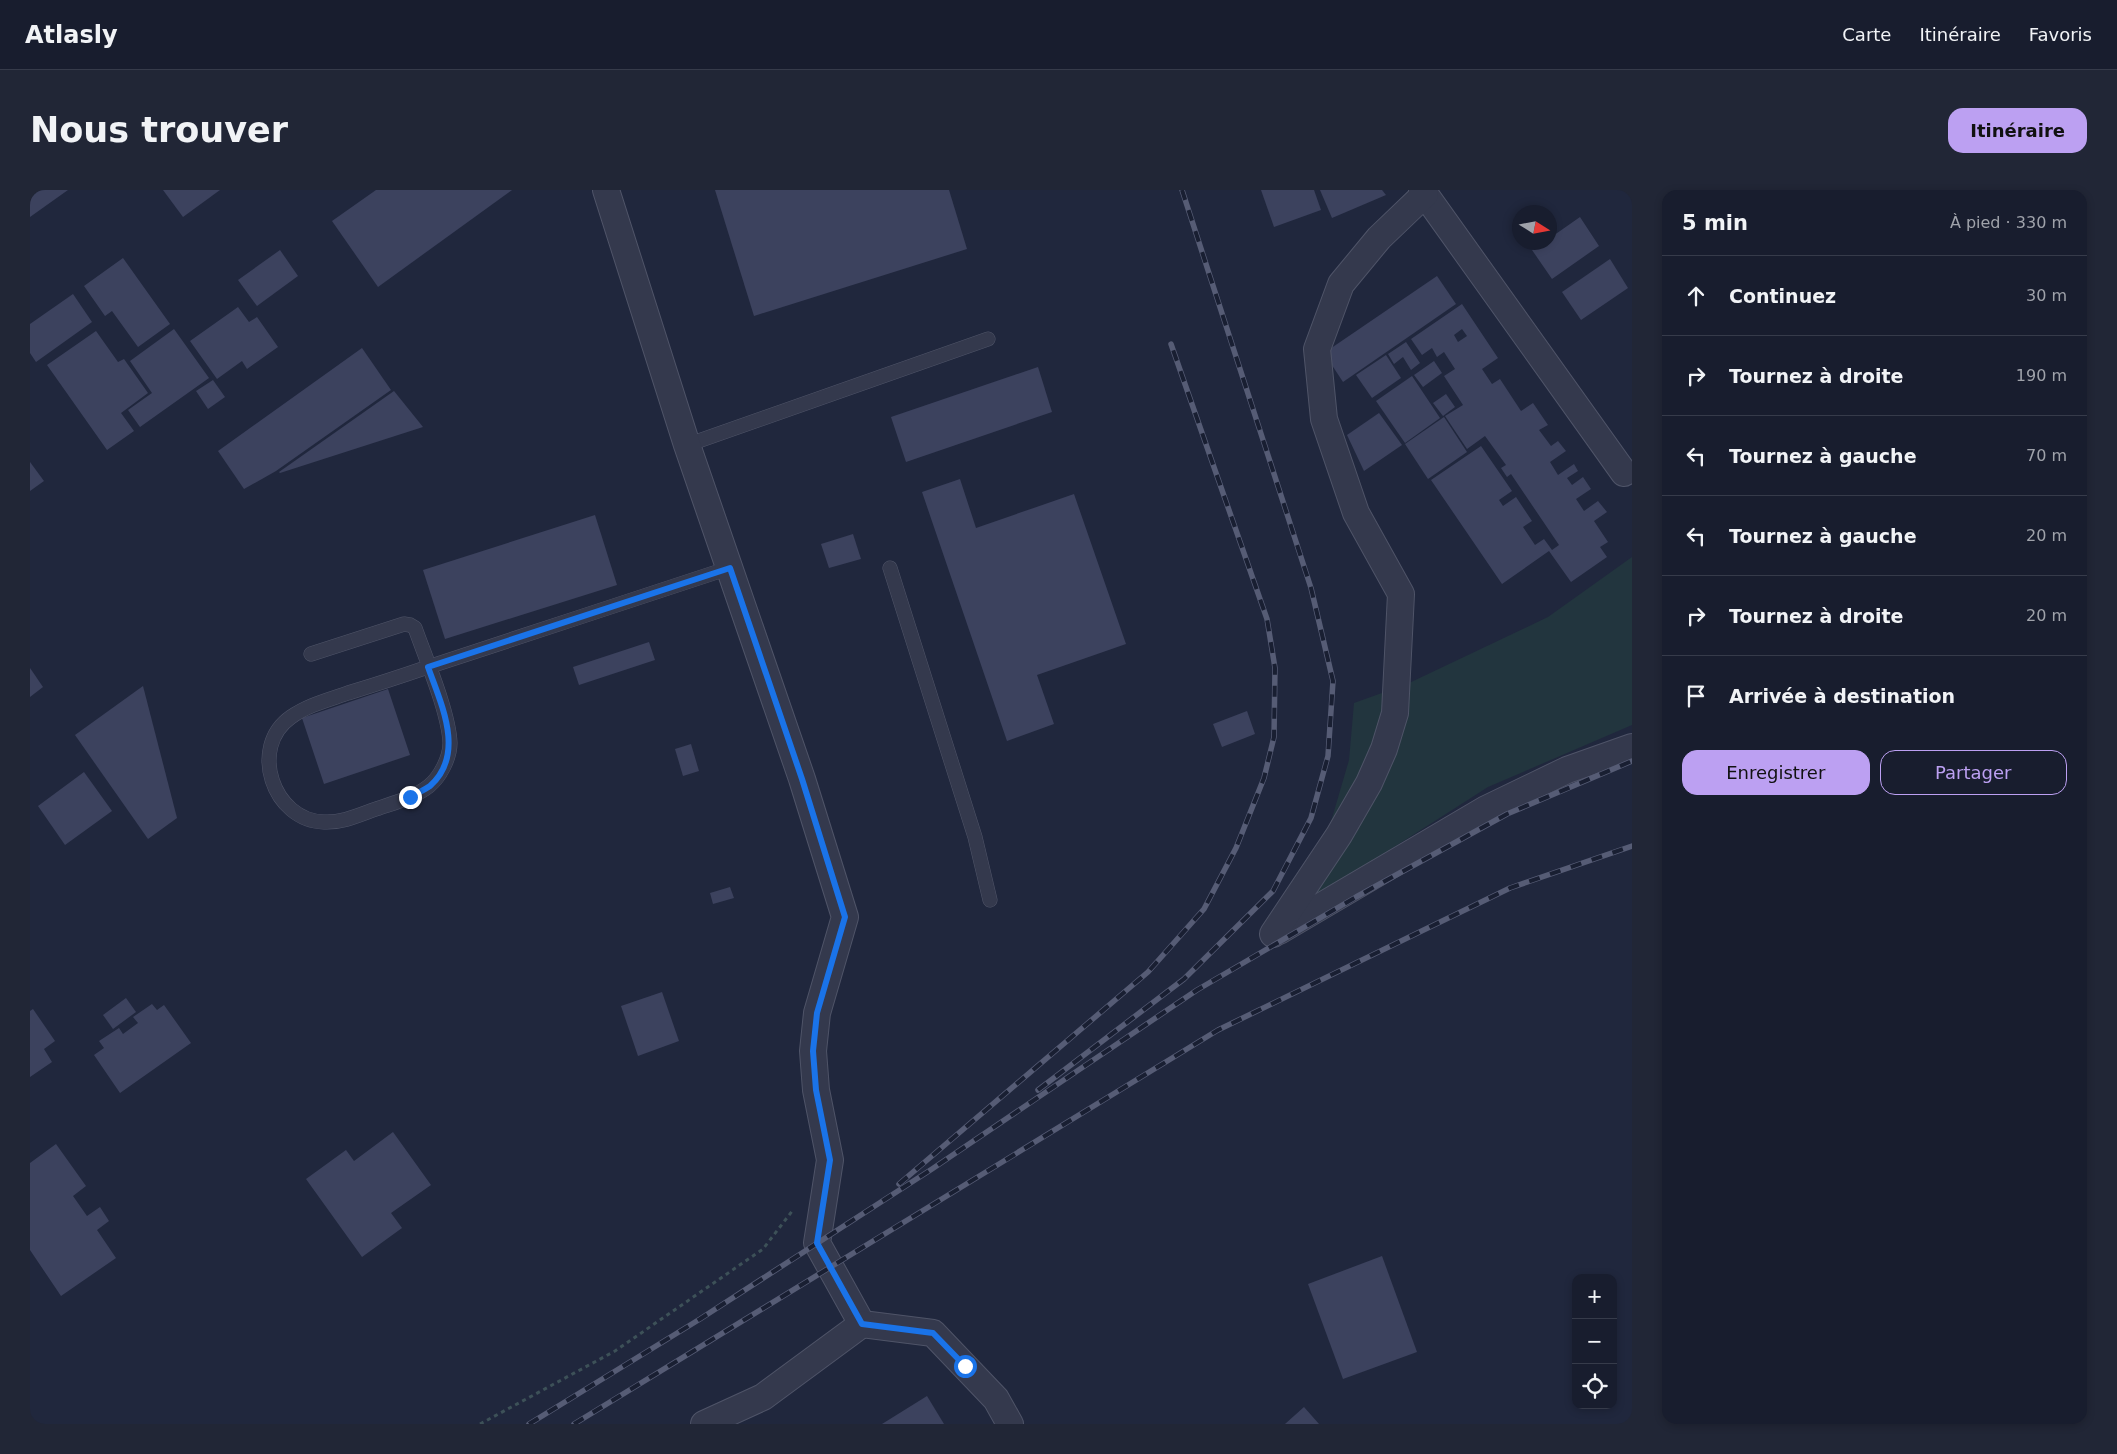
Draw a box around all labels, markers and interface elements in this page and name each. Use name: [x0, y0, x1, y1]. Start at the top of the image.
text: Atlasly: [25, 21, 118, 49]
text: Carte: [1842, 24, 1891, 45]
text: Itinéraire: [1919, 24, 2001, 45]
text: Favoris: [2029, 24, 2092, 45]
button: Itinéraire: [1948, 108, 2087, 153]
text: Nous trouver: [30, 110, 288, 150]
north arrow: [1512, 205, 1557, 250]
text: 5 min: [1682, 211, 1748, 235]
text: À pied · 330 m: [1950, 213, 2067, 232]
icon: ahead: [1682, 282, 1710, 310]
text: Continuez: [1729, 285, 1836, 307]
text: 30 m: [2026, 286, 2067, 305]
icon: right: [1682, 362, 1710, 390]
text: Tournez à droite: [1729, 365, 1903, 387]
text: 190 m: [2016, 366, 2067, 385]
icon: left: [1682, 442, 1710, 470]
text: Tournez à gauche: [1729, 445, 1917, 467]
text: 70 m: [2026, 446, 2067, 465]
icon: left: [1682, 522, 1710, 550]
text: Tournez à gauche: [1729, 525, 1917, 547]
text: 20 m: [2026, 526, 2067, 545]
icon: right: [1682, 602, 1710, 630]
text: Tournez à droite: [1729, 605, 1903, 627]
text: 20 m: [2026, 606, 2067, 625]
icon: arrive: [1682, 682, 1710, 710]
text: Arrivée à destination: [1729, 685, 1955, 707]
button: Enregistrer: [1682, 750, 1870, 795]
button: Partager: [1880, 750, 2067, 795]
route end: [399, 786, 422, 809]
map controls: [1572, 1274, 1617, 1409]
button: +: [1572, 1274, 1617, 1319]
button: −: [1572, 1319, 1617, 1364]
route start: [954, 1355, 977, 1378]
button: locate: [1572, 1364, 1617, 1409]

